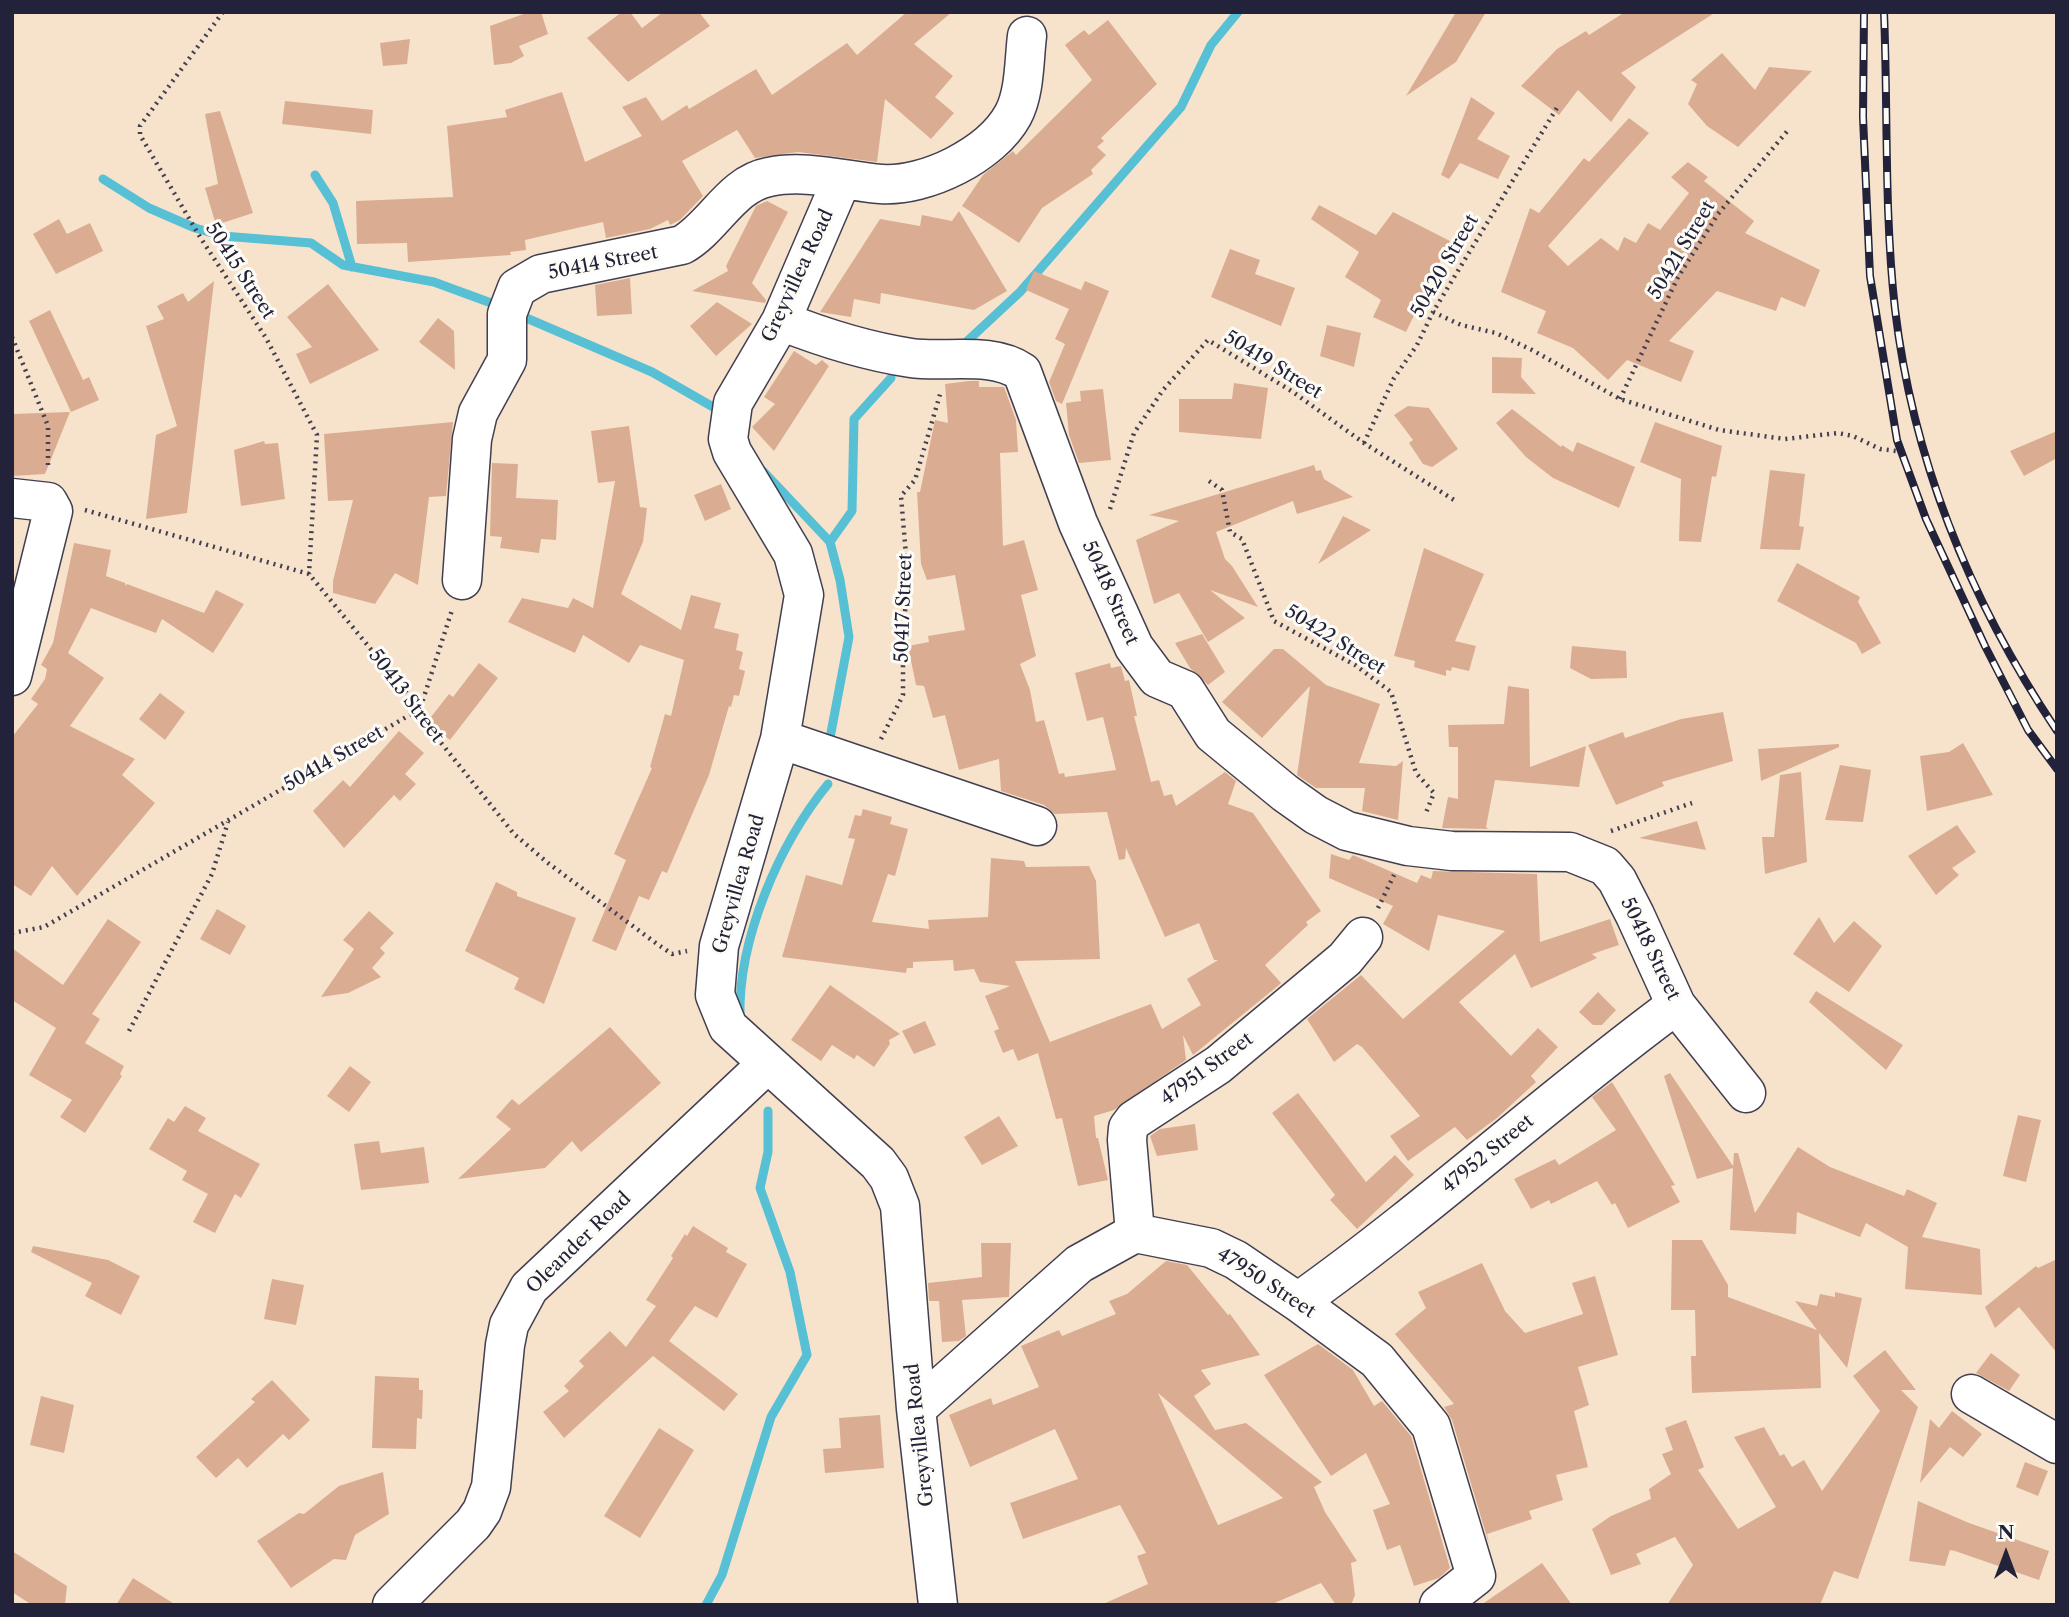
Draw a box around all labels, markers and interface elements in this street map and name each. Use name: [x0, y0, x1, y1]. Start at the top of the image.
street label: 50421 Street: [1644, 196, 1720, 304]
street label: Greyvillea Road: [757, 206, 839, 346]
street label: 50420 Street: [1406, 210, 1484, 322]
street label: 50415 Street: [200, 218, 280, 324]
street label: 50414 Street: [546, 241, 660, 285]
street label: 50419 Street: [1220, 326, 1326, 404]
street label: 50418 Street: [1077, 537, 1143, 649]
street label: 50417 Street: [891, 553, 917, 663]
street label: 50422 Street: [1281, 600, 1389, 680]
street label: 50413 Street: [364, 645, 448, 747]
street label: 50414 Street: [280, 721, 388, 797]
street label: Greyvillea Road: [708, 812, 770, 956]
street label: 50418 Street: [1615, 894, 1685, 1004]
street label: 47951 Street: [1156, 1028, 1258, 1110]
street label: 47952 Street: [1437, 1110, 1539, 1198]
street label: Oleander Road: [522, 1188, 636, 1298]
street label: 47950 Street: [1213, 1243, 1319, 1323]
street label: Greyvillea Road: [901, 1362, 939, 1508]
north arrow: [1971, 1519, 2041, 1589]
text: N: [1998, 1521, 2014, 1544]

